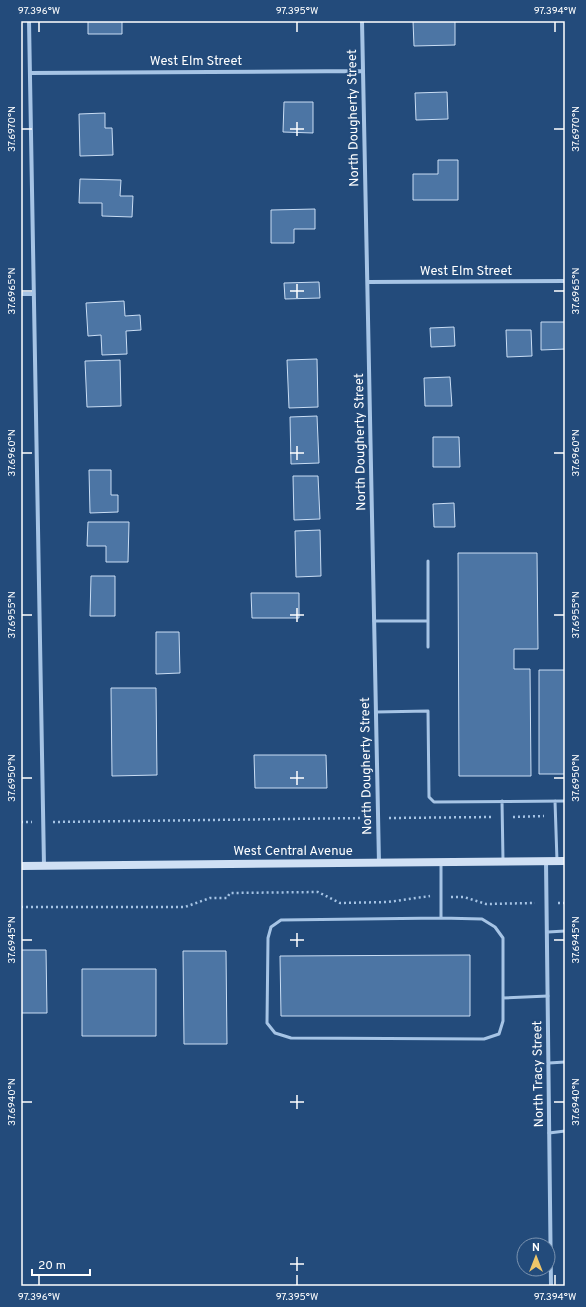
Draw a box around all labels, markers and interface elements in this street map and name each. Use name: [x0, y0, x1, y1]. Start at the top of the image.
text: 97.396°W: [18, 5, 60, 18]
text: 97.395°W: [276, 5, 318, 18]
text: 97.394°W: [534, 5, 576, 18]
street label: North Dougherty Street: [345, 49, 363, 187]
street label: West Elm Street: [150, 54, 242, 70]
text: 37.6970°N: [6, 106, 19, 152]
text: 37.6970°N: [570, 106, 583, 152]
street label: West Elm Street: [420, 264, 512, 280]
text: 37.6965°N: [6, 267, 19, 315]
text: 37.6965°N: [570, 267, 583, 315]
street label: North Dougherty Street: [352, 373, 370, 511]
text: 37.6960°N: [6, 429, 19, 477]
text: 37.6960°N: [570, 429, 583, 477]
text: 37.6955°N: [6, 591, 19, 639]
text: 37.6955°N: [570, 591, 583, 639]
street label: North Dougherty Street: [358, 697, 376, 835]
text: 37.6950°N: [6, 754, 19, 802]
text: 37.6950°N: [570, 754, 583, 802]
street label: West Central Avenue: [233, 844, 353, 860]
text: 37.6945°N: [6, 916, 19, 964]
text: 37.6945°N: [570, 916, 583, 964]
street label: North Tracy Street: [530, 1020, 548, 1128]
text: 37.6940°N: [6, 1078, 19, 1126]
text: 37.6940°N: [570, 1078, 583, 1126]
north arrow: [516, 1237, 556, 1277]
text: N: [532, 1241, 540, 1255]
scale bar: [32, 1251, 90, 1277]
text: 20 m: [38, 1258, 66, 1274]
text: 97.396°W: [18, 1291, 60, 1304]
text: 97.395°W: [276, 1291, 318, 1304]
text: 97.394°W: [534, 1291, 576, 1304]

